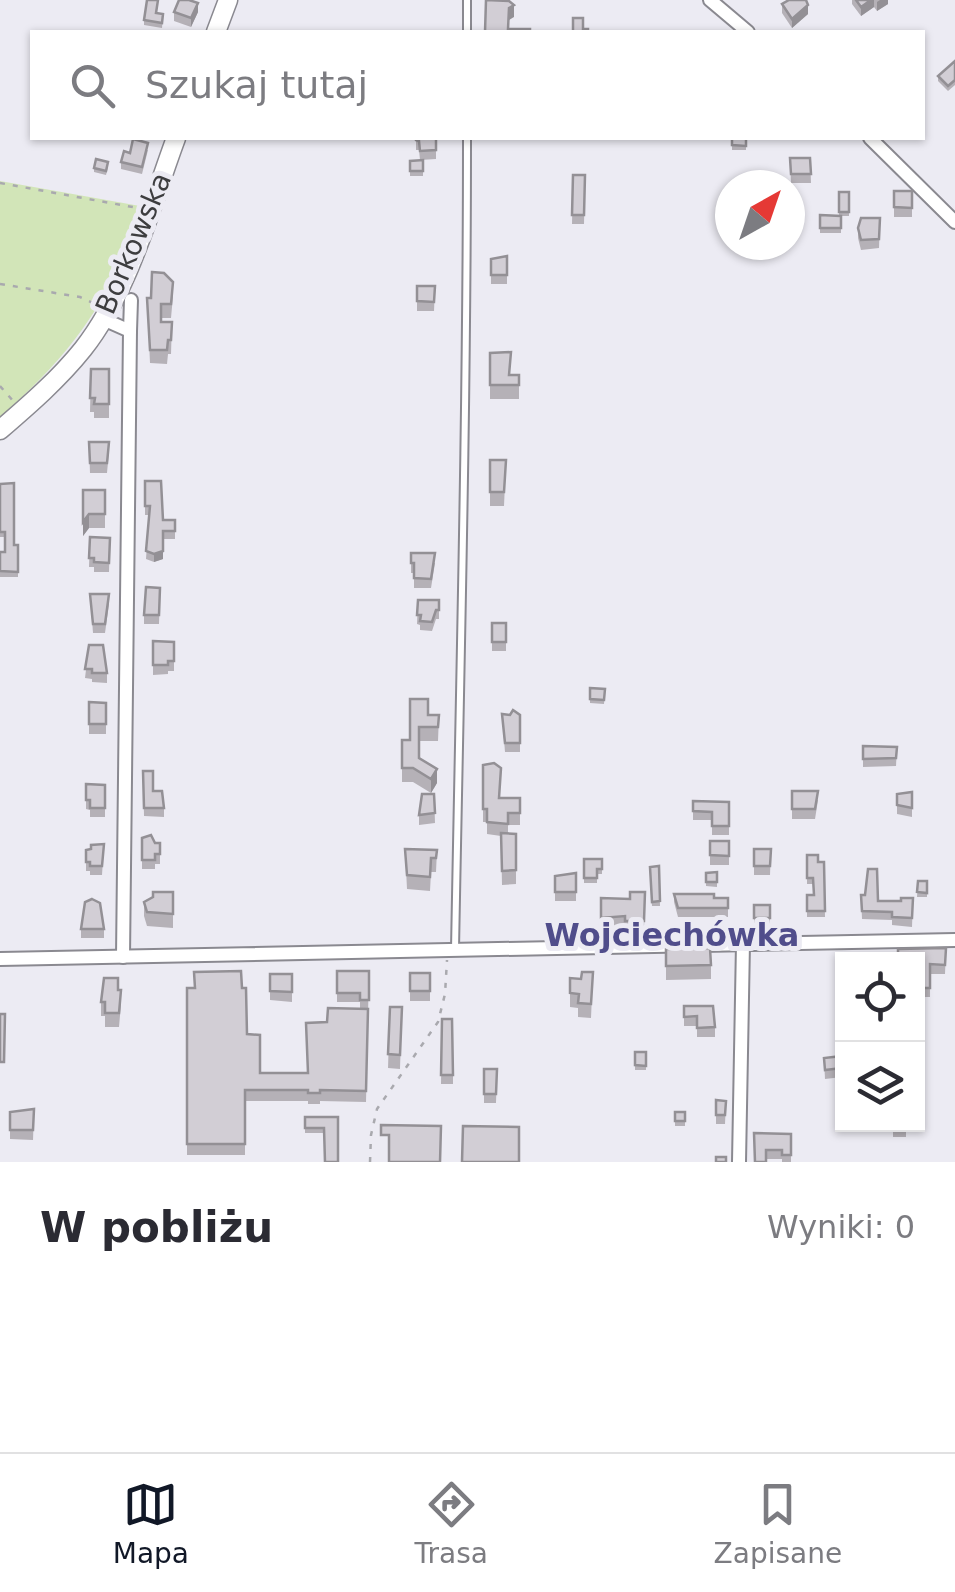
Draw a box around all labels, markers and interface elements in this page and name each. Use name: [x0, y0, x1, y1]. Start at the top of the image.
search box: [30, 30, 925, 140]
icon: search: [65, 58, 120, 113]
text: Szukaj tutaj: [145, 63, 368, 107]
street label: Borkowska: [89, 167, 178, 319]
north arrow: [715, 170, 805, 260]
district label: Wojciechówka: [545, 916, 799, 954]
map controls: [835, 952, 925, 1132]
button: locate: [835, 952, 925, 1042]
button: layers: [835, 1042, 925, 1132]
text: W pobliżu: [40, 1203, 273, 1252]
text: Wyniki: 0: [767, 1208, 915, 1246]
tab: Mapa: [113, 1477, 189, 1570]
tab: Trasa: [415, 1477, 488, 1570]
tab: Zapisane: [714, 1477, 842, 1570]

